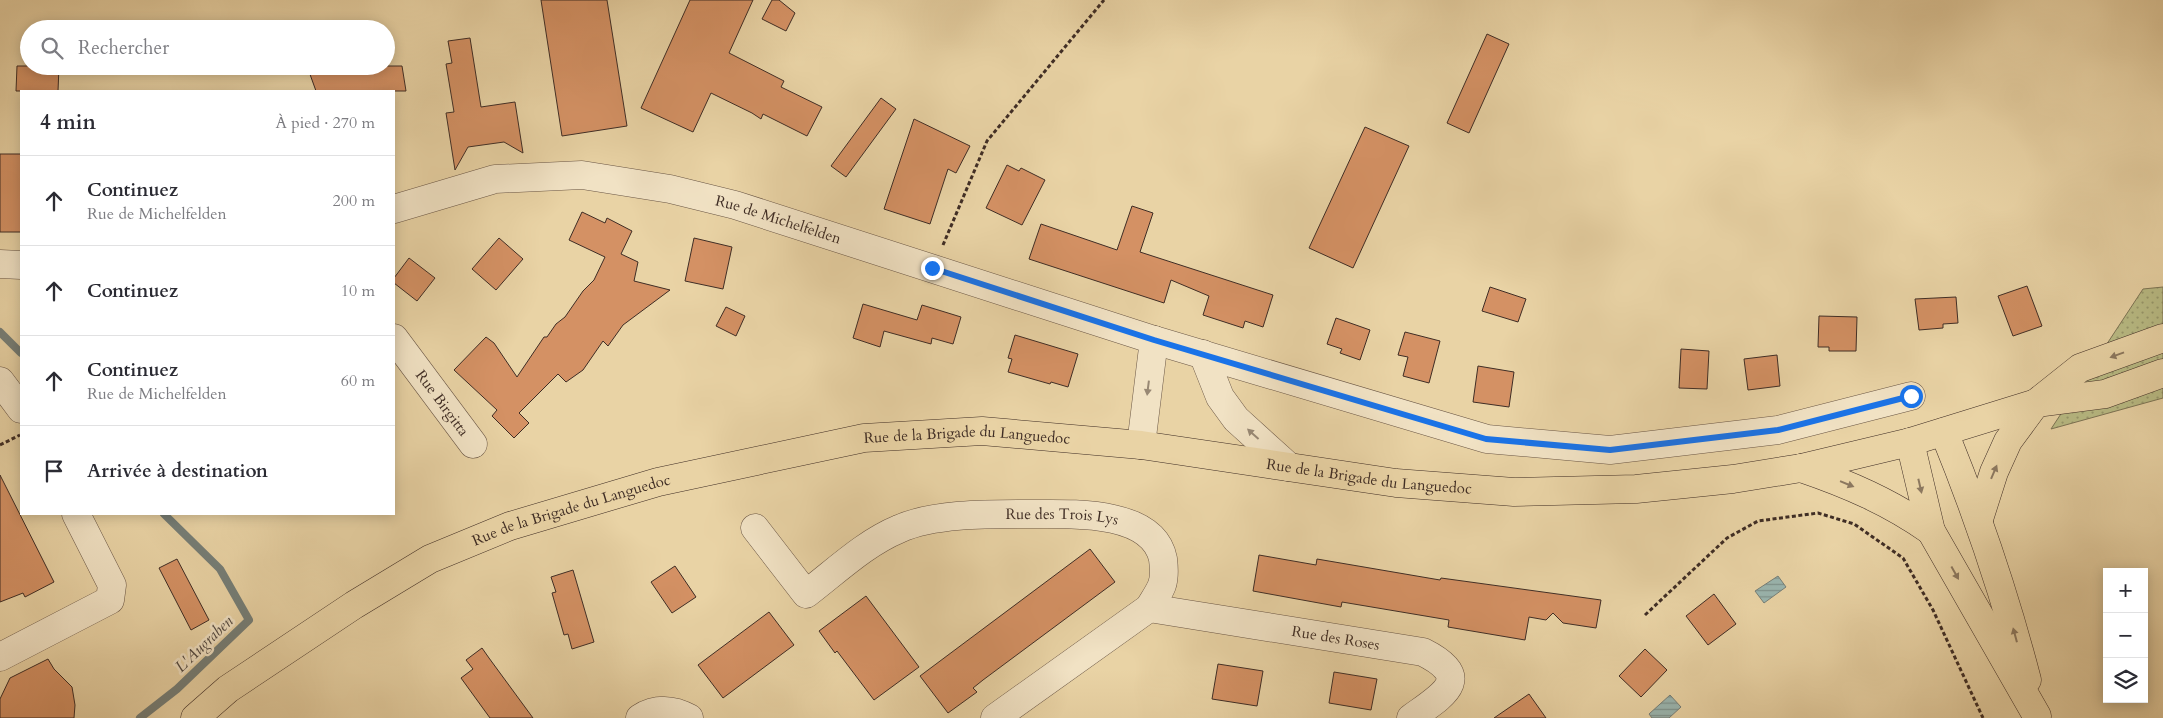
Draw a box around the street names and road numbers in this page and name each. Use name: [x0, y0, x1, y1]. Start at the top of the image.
street label: Rue de Michelfelden: [713, 191, 844, 249]
street label: Rue Birgitta: [411, 366, 474, 441]
street label: Rue de la Brigade du Languedoc: [863, 421, 1071, 449]
street label: Rue de la Brigade du Languedoc: [1265, 454, 1473, 499]
street label: Rue de la Brigade du Languedoc: [469, 470, 672, 551]
street label: Rue des Trois Lys: [1005, 504, 1121, 530]
street label: Rue des Roses: [1290, 621, 1381, 655]

